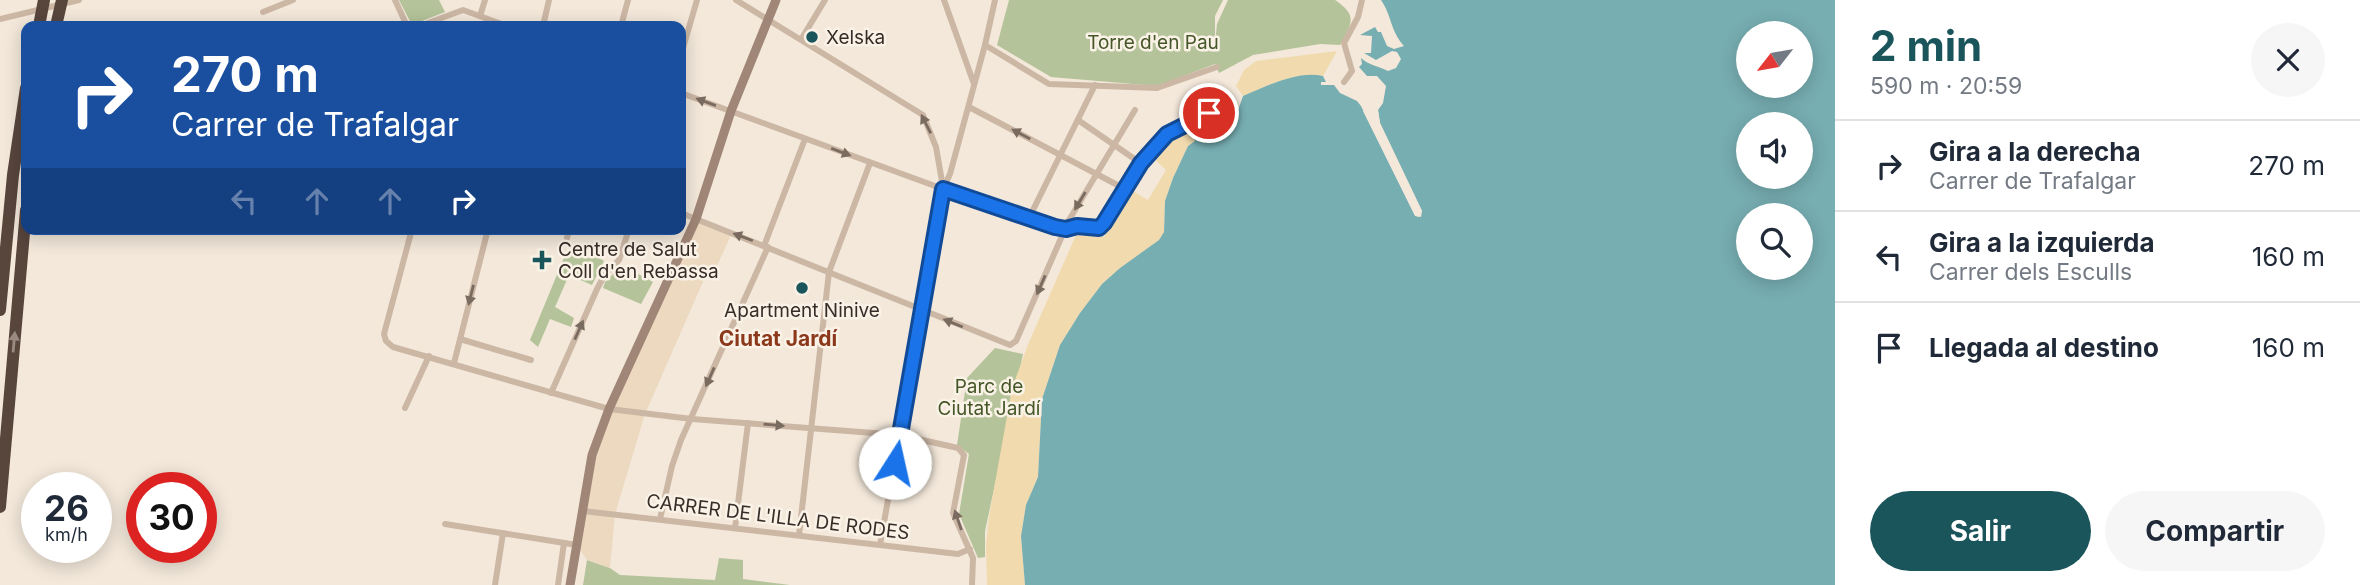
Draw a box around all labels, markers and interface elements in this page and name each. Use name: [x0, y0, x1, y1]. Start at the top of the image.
text: 2 min: [1870, 20, 1982, 71]
north arrow: [1736, 21, 1813, 98]
map controls: [1736, 21, 1813, 280]
button: close: [2251, 23, 2325, 97]
place label: Xelska: [826, 26, 885, 49]
marker: Xelska: [804, 29, 820, 45]
park label: Torre d'en Pau: [1087, 31, 1219, 54]
text: 270 m: [171, 45, 319, 104]
icon: right: [56, 49, 147, 140]
text: 590 m · 20:59: [1870, 72, 2022, 100]
pin: [1179, 83, 1239, 143]
icon: arrive: [1190, 94, 1228, 132]
one-way arrow: [695, 96, 716, 107]
text: Carrer de Trafalgar: [171, 105, 459, 144]
button: sound: [1736, 112, 1813, 189]
one-way arrow: [920, 114, 931, 134]
one-way arrow: [1011, 129, 1031, 140]
text: Gira a la derecha: [1929, 136, 2141, 167]
one-way arrow: [831, 147, 852, 158]
icon: right: [1870, 147, 1908, 185]
text: 270 m: [2248, 150, 2325, 181]
text: Carrer de Trafalgar: [1929, 167, 2136, 195]
icon: left: [225, 182, 263, 220]
icon: ahead: [298, 182, 336, 220]
icon: ahead: [371, 182, 409, 220]
icon: right: [444, 182, 482, 220]
one-way arrow: [1074, 191, 1086, 210]
button: search: [1736, 203, 1813, 280]
text: Gira a la izquierda: [1929, 227, 2155, 258]
one-way arrow: [732, 232, 753, 243]
place label: Centre de Salut Coll d'en Rebassa: [558, 238, 719, 283]
icon: left: [1870, 238, 1908, 276]
text: 160 m: [2252, 241, 2325, 272]
marker: Centre de Salut Coll d'en Rebassa: [532, 250, 552, 270]
text: Carrer dels Esculls: [1929, 258, 2132, 286]
one-way arrow: [1035, 274, 1046, 295]
marker: Apartment Ninive: [794, 280, 810, 296]
one-way arrow: [465, 285, 476, 307]
place label: Apartment Ninive: [724, 299, 880, 322]
one-way arrow: [943, 317, 964, 328]
one-way arrow: [573, 319, 584, 340]
district label: Ciutat Jardí: [719, 326, 837, 351]
icon: arrive: [1870, 329, 1908, 367]
one-way arrow: [9, 331, 20, 353]
text: Llegada al destino: [1929, 332, 2159, 363]
text: 160 m: [2252, 332, 2325, 363]
one-way arrow: [704, 367, 716, 387]
park label: Parc de Ciutat Jardí: [938, 375, 1041, 420]
one-way arrow: [763, 420, 785, 431]
position arrow: [858, 426, 932, 500]
speed limit sign: 30: [126, 472, 217, 563]
text: 26: [44, 487, 89, 529]
street label: CARRER DE L'ILLA DE RODES: [645, 489, 911, 545]
button: Salir: [1870, 491, 2091, 571]
button: Compartir: [2105, 491, 2325, 571]
one-way arrow: [952, 509, 962, 530]
text: km/h: [45, 524, 88, 545]

